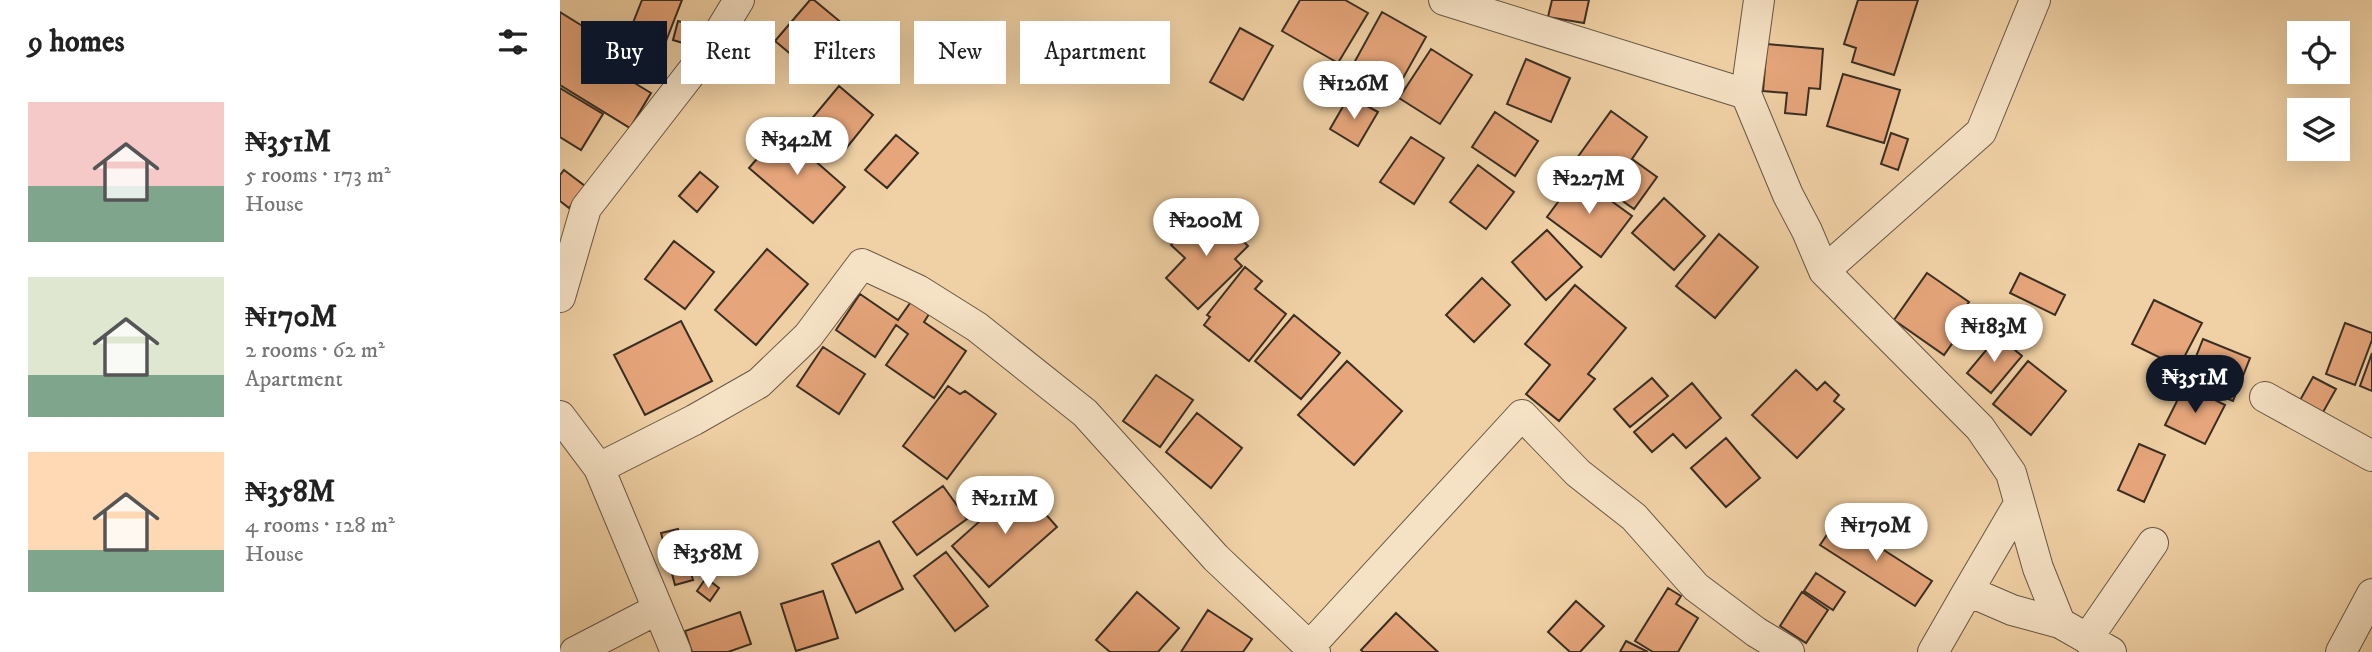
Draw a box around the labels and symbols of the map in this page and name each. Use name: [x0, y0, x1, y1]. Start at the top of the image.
pin: ₦126M: [1305, 61, 1403, 121]
pin: ₦342M: [748, 118, 846, 177]
pin: ₦227M: [1540, 156, 1638, 216]
pin: ₦200M: [1157, 198, 1255, 258]
pin: ₦183M: [1945, 304, 2043, 364]
pin: ₦351M: [2146, 356, 2244, 415]
pin: ₦211M: [956, 476, 1054, 536]
pin: ₦170M: [1827, 504, 1925, 563]
pin: ₦358M: [659, 530, 757, 590]

